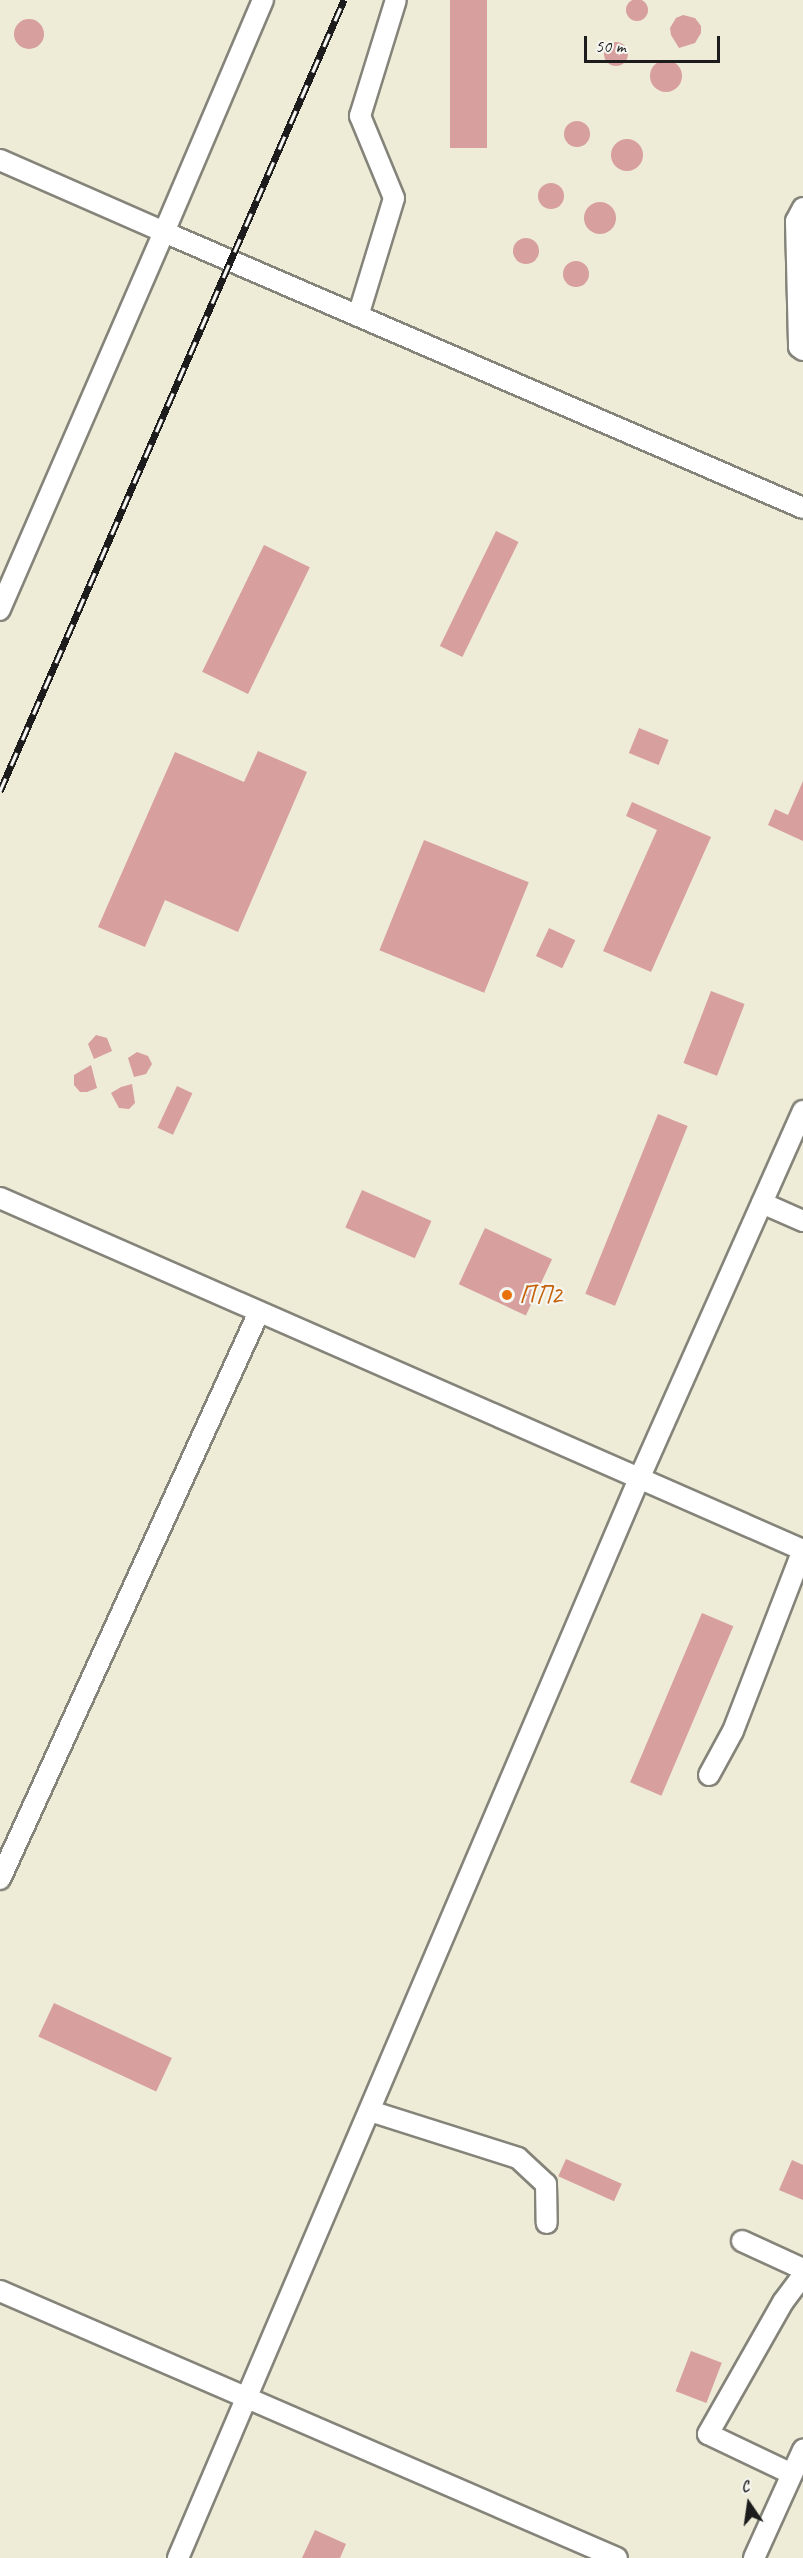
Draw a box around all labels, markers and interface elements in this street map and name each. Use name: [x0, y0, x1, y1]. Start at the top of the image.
scale bar: [587, 24, 724, 62]
text: 50 m: [595, 35, 626, 57]
place label: ПП2: [519, 1279, 562, 1311]
marker: ПП2: [500, 1288, 514, 1302]
north arrow: [719, 2474, 779, 2534]
text: С: [739, 2476, 751, 2497]

